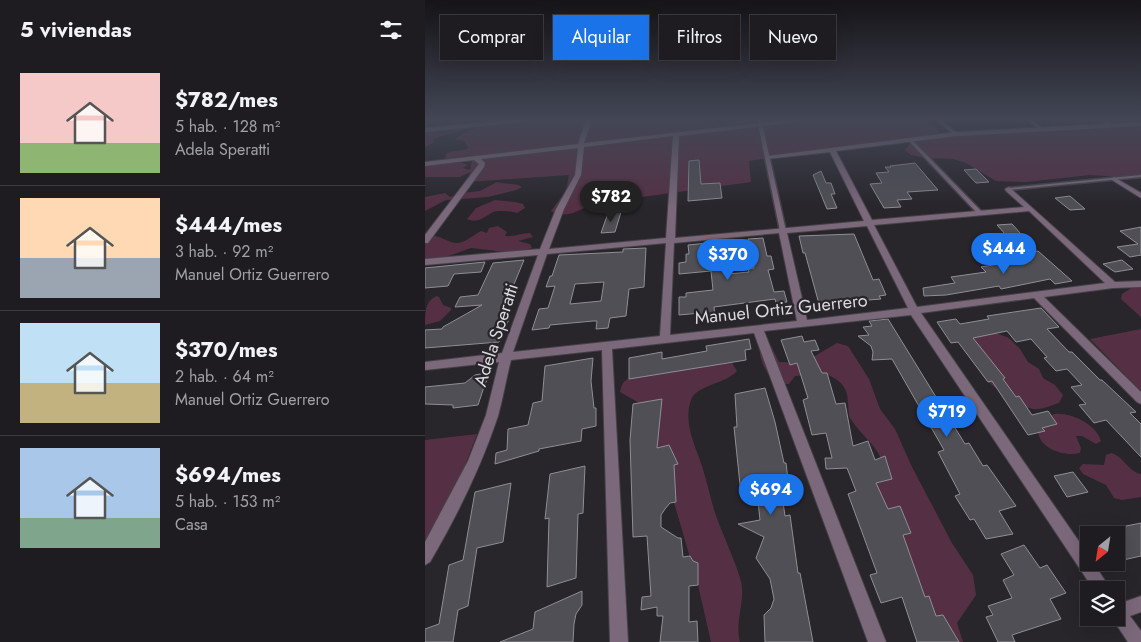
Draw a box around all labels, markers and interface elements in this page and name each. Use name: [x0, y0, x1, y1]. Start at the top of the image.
text: 5 viviendas: [20, 15, 132, 45]
chip: Comprar: [440, 15, 543, 60]
chip: Alquilar: [553, 15, 649, 60]
chip: Filtros: [659, 15, 740, 60]
chip: Nuevo: [750, 15, 836, 60]
icon: filters: [377, 16, 405, 44]
text: $782/mes: [175, 85, 278, 115]
icon: home: [60, 93, 120, 153]
text: 5 hab. · 128 m²: [175, 115, 280, 138]
text: Adela Speratti: [175, 138, 270, 161]
pin: $782: [581, 180, 641, 223]
text: $782: [591, 185, 631, 208]
text: $444/mes: [175, 210, 282, 240]
icon: home: [60, 218, 120, 278]
pin: $444: [974, 232, 1034, 275]
text: $444: [982, 237, 1026, 260]
pin: $370: [698, 238, 758, 281]
text: 3 hab. · 92 m²: [175, 240, 273, 263]
text: $370: [708, 243, 748, 266]
text: Manuel Ortiz Guerrero: [175, 263, 329, 286]
street label: Adela Speratti: [467, 280, 525, 390]
street label: Manuel Ortiz Guerrero: [693, 287, 869, 331]
text: $370/mes: [175, 335, 277, 365]
icon: home: [60, 343, 120, 403]
text: 2 hab. · 64 m²: [175, 365, 274, 388]
text: Manuel Ortiz Guerrero: [175, 388, 329, 411]
pin: $719: [917, 396, 977, 438]
text: $719: [928, 400, 966, 423]
text: $694/mes: [175, 460, 281, 490]
icon: home: [60, 468, 120, 528]
pin: $694: [741, 474, 801, 516]
text: $694: [750, 478, 792, 501]
text: 5 hab. · 153 m²: [175, 490, 280, 513]
text: Casa: [175, 513, 208, 536]
north arrow: [1080, 526, 1125, 571]
map controls: [1080, 526, 1125, 626]
button: layers: [1080, 581, 1125, 626]

